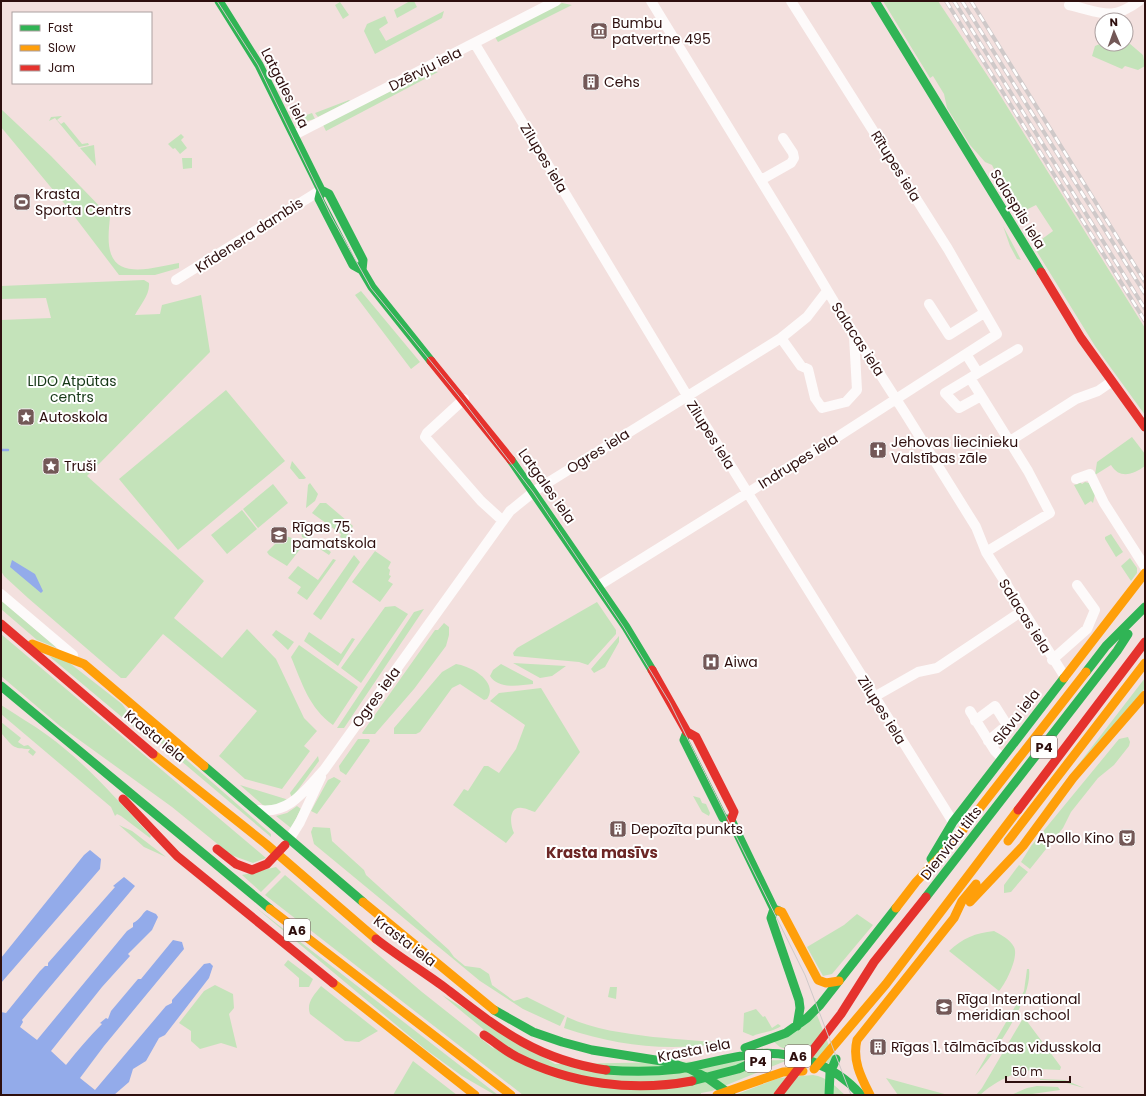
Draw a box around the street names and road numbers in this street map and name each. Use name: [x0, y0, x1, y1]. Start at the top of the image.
street label: Dzērvju iela: [385, 42, 465, 96]
street label: Latgales iela: [256, 44, 314, 132]
street label: Zilupes iela: [515, 120, 573, 196]
street label: Rītupes iela: [866, 127, 926, 205]
street label: Salaspils iela: [986, 165, 1050, 253]
street label: Krīdenera dambis: [191, 193, 307, 277]
street label: Salacas iela: [827, 298, 889, 380]
street label: Zilupes iela: [682, 397, 740, 473]
street label: Ogres iela: [563, 424, 633, 478]
street label: Indrupes iela: [754, 429, 842, 493]
street label: Latgales iela: [514, 444, 580, 528]
street label: Salacas iela: [994, 575, 1056, 657]
street label: Ogres iela: [347, 663, 405, 731]
street label: Zilupes iela: [853, 672, 911, 748]
street label: Slāvu iela: [988, 685, 1044, 749]
street label: Krasta iela: [120, 705, 190, 767]
road number: P4: [1031, 736, 1057, 758]
street label: Dienvidu tilts: [916, 802, 986, 884]
street label: Krasta iela: [370, 911, 440, 971]
road number: A6: [284, 919, 310, 941]
street label: Krasta iela: [656, 1033, 732, 1067]
road number: A6: [785, 1045, 811, 1067]
road number: P4: [745, 1050, 771, 1072]

